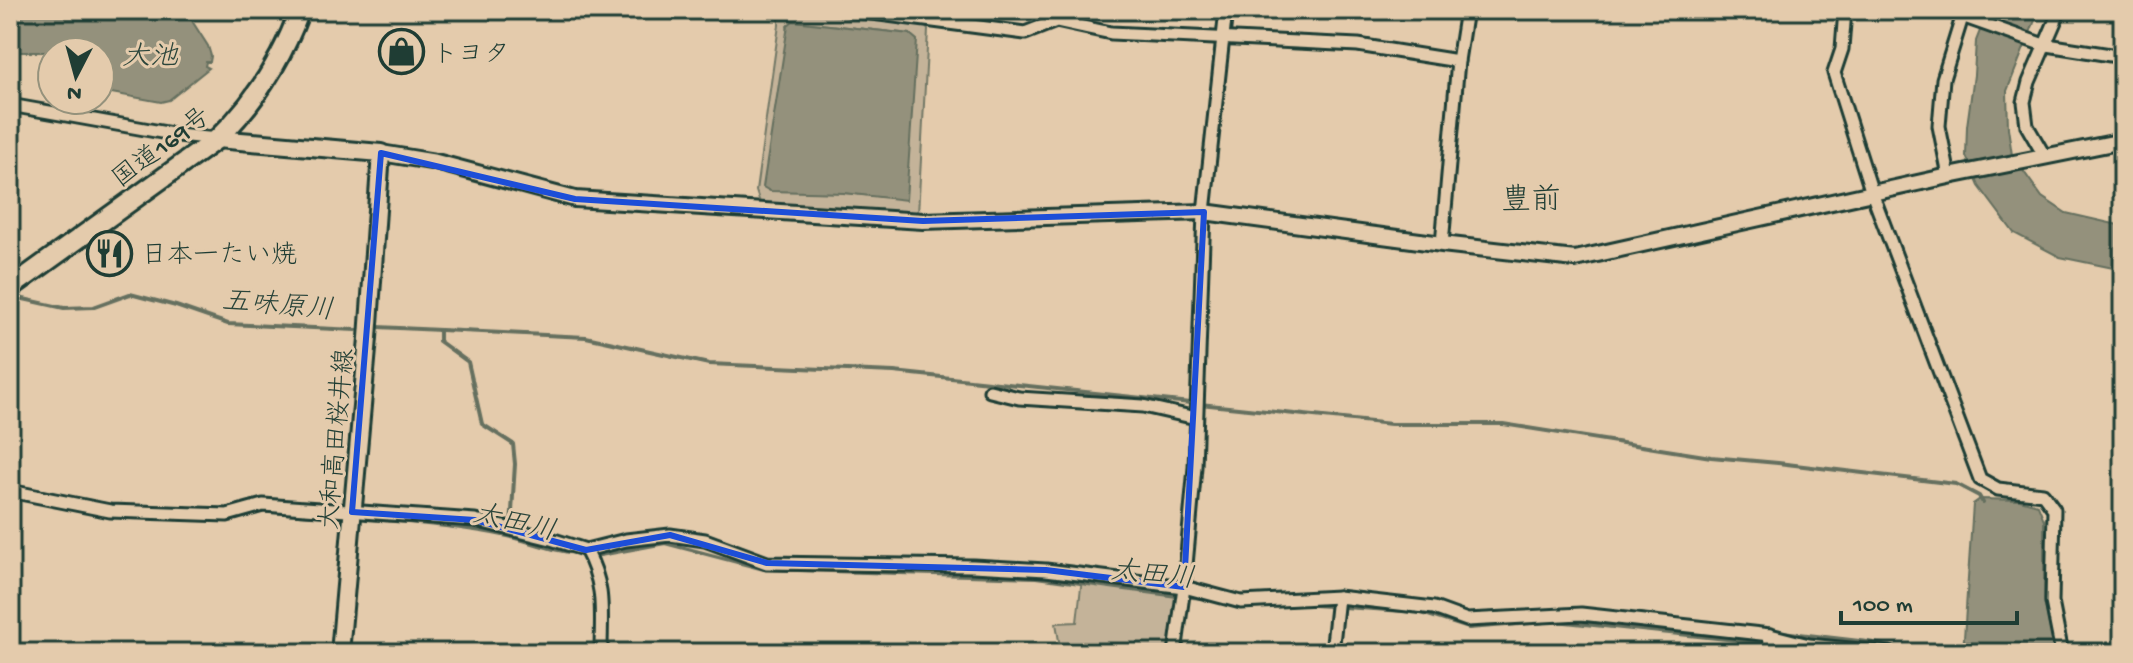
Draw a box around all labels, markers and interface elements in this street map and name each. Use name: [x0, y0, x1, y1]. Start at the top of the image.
shop icon: トヨタ: [377, 28, 425, 76]
north arrow: [36, 36, 116, 116]
place label: トヨタ: [432, 41, 510, 72]
water label: 大池: [122, 42, 179, 75]
text: N: [66, 78, 83, 106]
street label: 国道169号: [107, 102, 218, 196]
district label: 豊前: [1501, 183, 1561, 220]
restaurant icon: 日本一たい焼: [86, 229, 134, 277]
place label: 日本一たい焼: [141, 241, 297, 273]
water label: 五味原川: [220, 285, 335, 329]
street label: 大和高田桜井線: [314, 347, 363, 531]
water label: 太田川: [469, 498, 559, 550]
water label: 太田川: [1109, 555, 1196, 597]
scale bar: [1841, 575, 2017, 625]
text: 100 m: [1852, 592, 1913, 621]

